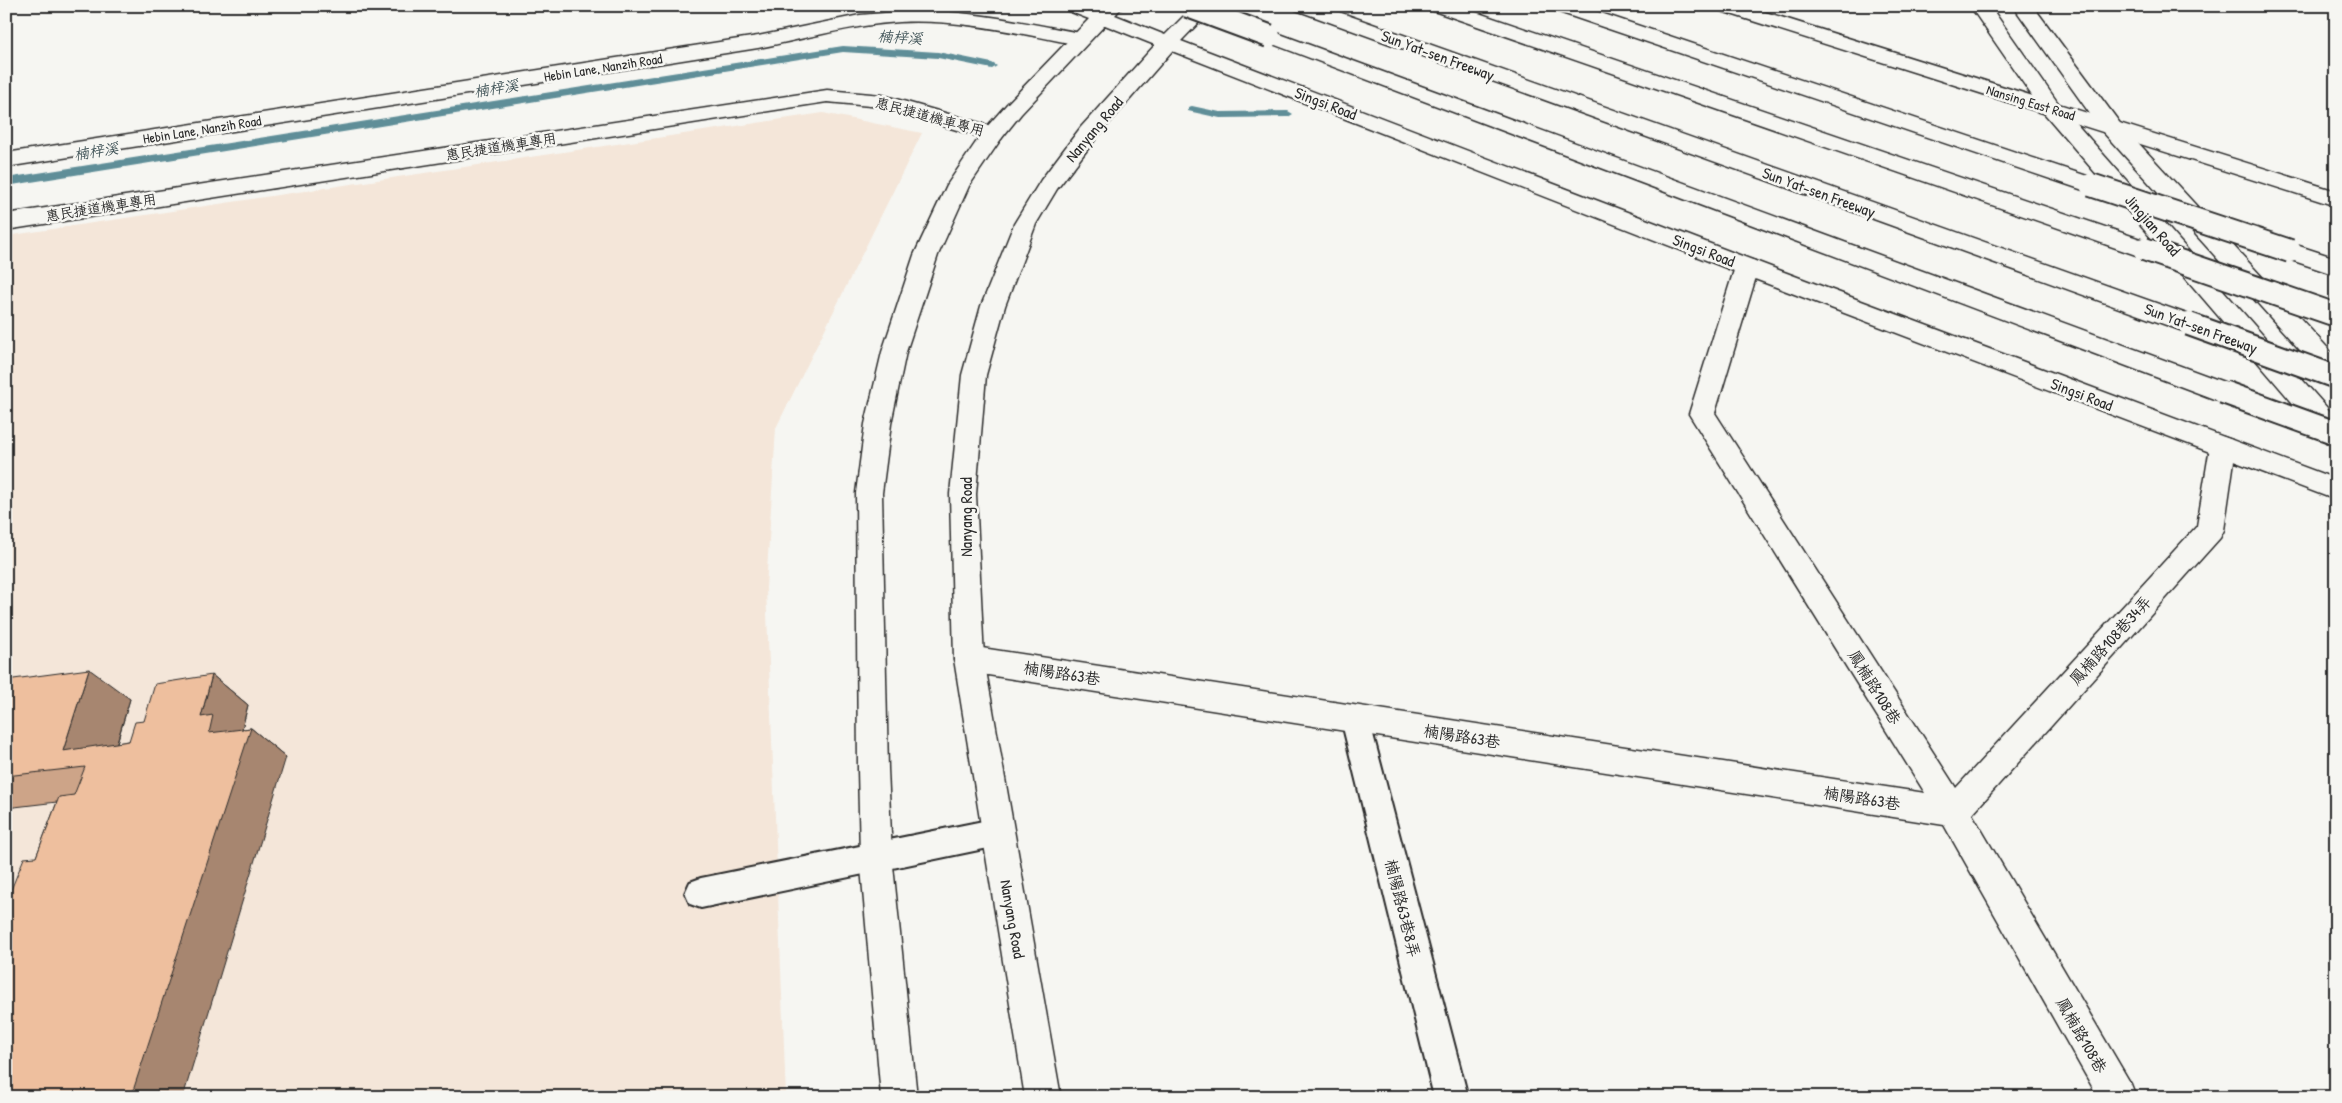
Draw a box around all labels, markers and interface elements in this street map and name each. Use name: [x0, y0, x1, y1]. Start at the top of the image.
street label: Sun Yat-sen Freeway: [1378, 24, 1498, 86]
water label: 楠梓溪: [877, 25, 924, 49]
street label: Hebin Lane, Nanzih Road: [542, 48, 664, 86]
water label: 楠梓溪: [472, 74, 521, 102]
street label: Nansing East Road: [1984, 80, 2078, 126]
street label: Singsi Road: [1292, 81, 1360, 125]
street label: 惠民捷道機車專用: [873, 92, 987, 140]
street label: Nanyang Road: [1060, 92, 1128, 166]
street label: Hebin Lane, Nanzih Road: [141, 110, 263, 148]
street label: 惠民捷道機車專用: [444, 128, 558, 164]
water label: 楠梓溪: [72, 137, 121, 165]
street label: Sun Yat-sen Freeway: [1759, 161, 1879, 223]
street label: 惠民捷道機車專用: [44, 189, 158, 225]
street label: Jingjian Road: [2120, 190, 2186, 260]
street label: Singsi Road: [1670, 228, 1738, 272]
street label: Sun Yat-sen Freeway: [2141, 297, 2261, 359]
street label: Singsi Road: [2048, 372, 2116, 416]
street label: Nanyang Road: [955, 477, 977, 557]
street label: 鳳楠路108巷34弄: [2064, 591, 2156, 689]
street label: 鳳楠路108巷: [1843, 646, 1907, 728]
street label: 楠陽路63巷: [1022, 656, 1102, 690]
street label: 楠陽路63巷: [1422, 719, 1502, 753]
street label: 楠陽路63巷: [1822, 781, 1902, 815]
street label: 楠陽路63巷8弄: [1380, 857, 1426, 959]
street label: Nanyang Road: [995, 878, 1031, 960]
street label: 鳳楠路108巷: [2051, 993, 2113, 1077]

